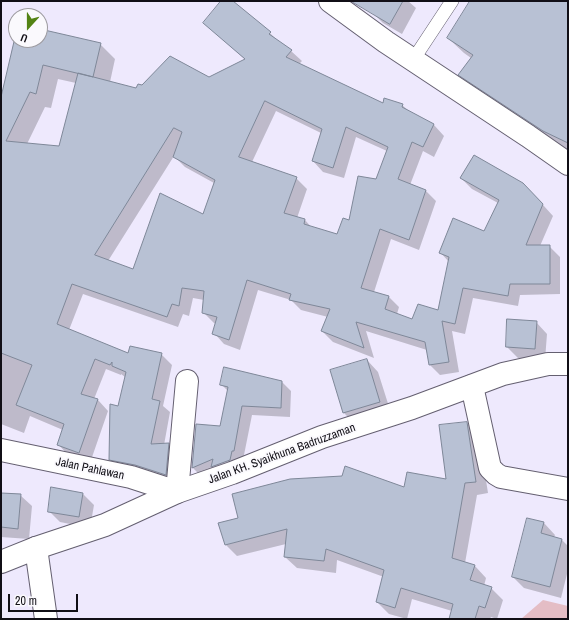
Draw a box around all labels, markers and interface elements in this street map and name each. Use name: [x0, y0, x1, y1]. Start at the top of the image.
north arrow: [8, 8, 48, 48]
text: U: [19, 31, 30, 46]
street label: Jalan KH. Syaikhuna Badruzzaman: [207, 421, 357, 487]
street label: Jalan Pahlawan: [55, 455, 125, 483]
scale bar: [10, 586, 80, 612]
text: 20 m: [15, 593, 37, 609]

